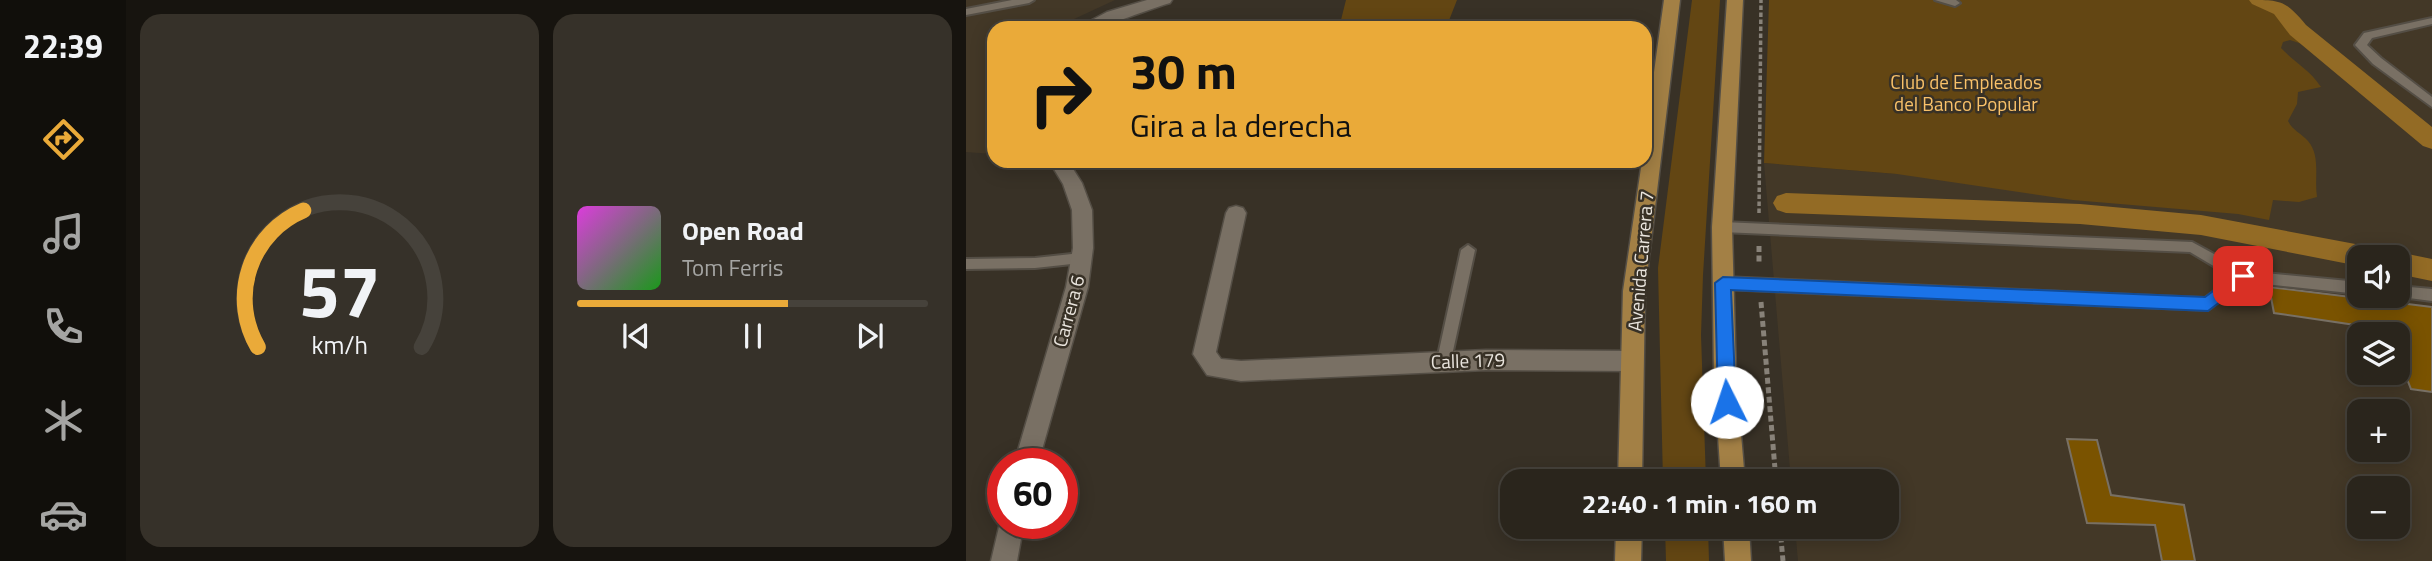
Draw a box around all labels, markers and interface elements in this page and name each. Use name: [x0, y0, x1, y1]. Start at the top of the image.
text: 22:39: [23, 22, 103, 70]
text: 30 m: [1130, 33, 1237, 108]
icon: right: [1015, 49, 1106, 140]
park label: Club de Empleados del Banco Popular: [1890, 67, 2042, 118]
text: Gira a la derecha: [1130, 101, 1352, 149]
icon: directions: [39, 115, 88, 164]
street label: Avenida Carrera 7: [1619, 190, 1661, 332]
icon: music: [39, 209, 88, 258]
text: Open Road: [682, 211, 804, 250]
text: 57: [299, 235, 380, 345]
map controls: [2347, 245, 2410, 539]
button: sound: [2347, 245, 2410, 308]
pin: [2213, 246, 2273, 306]
text: Tom Ferris: [682, 250, 783, 285]
icon: arrive: [2224, 257, 2262, 295]
street label: Carrera 6: [1045, 272, 1091, 350]
icon: phone: [39, 302, 88, 351]
icon: previous: [617, 317, 655, 355]
icon: pause: [734, 317, 772, 355]
icon: next: [851, 317, 889, 355]
button: layers: [2347, 322, 2410, 385]
text: km/h: [311, 325, 368, 363]
street label: Calle 179: [1430, 344, 1506, 376]
position arrow: [1690, 365, 1764, 439]
icon: climate: [39, 396, 88, 445]
button: +: [2347, 399, 2410, 462]
speed limit sign: 60: [987, 448, 1078, 539]
button: −: [2347, 476, 2410, 539]
text: 22:40 · 1 min · 160 m: [1582, 484, 1817, 523]
icon: car: [39, 490, 88, 539]

